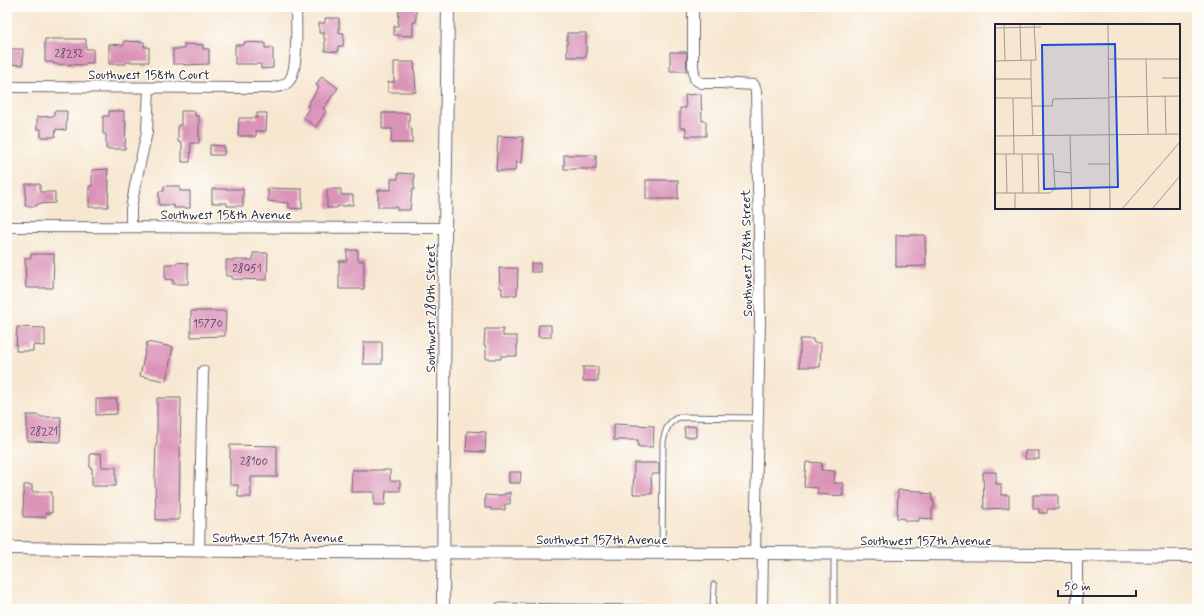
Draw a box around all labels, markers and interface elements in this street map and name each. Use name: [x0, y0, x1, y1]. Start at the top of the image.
inset map: [995, 24, 1180, 209]
house number: 28232: [55, 47, 84, 61]
street label: Southwest 158th Court: [88, 67, 210, 84]
street label: Southwest 278th Street: [738, 189, 757, 317]
street label: Southwest 158th Avenue: [160, 207, 292, 224]
street label: Southwest 280th Street: [423, 243, 440, 373]
house number: 28051: [232, 262, 262, 276]
house number: 15770: [193, 317, 223, 331]
house number: 28221: [30, 425, 58, 439]
house number: 28100: [240, 455, 268, 469]
street label: Southwest 157th Avenue: [212, 530, 344, 547]
street label: Southwest 157th Avenue: [536, 532, 668, 549]
street label: Southwest 157th Avenue: [860, 533, 992, 550]
scale bar: [1058, 572, 1136, 598]
text: 50 m: [1064, 579, 1091, 595]

